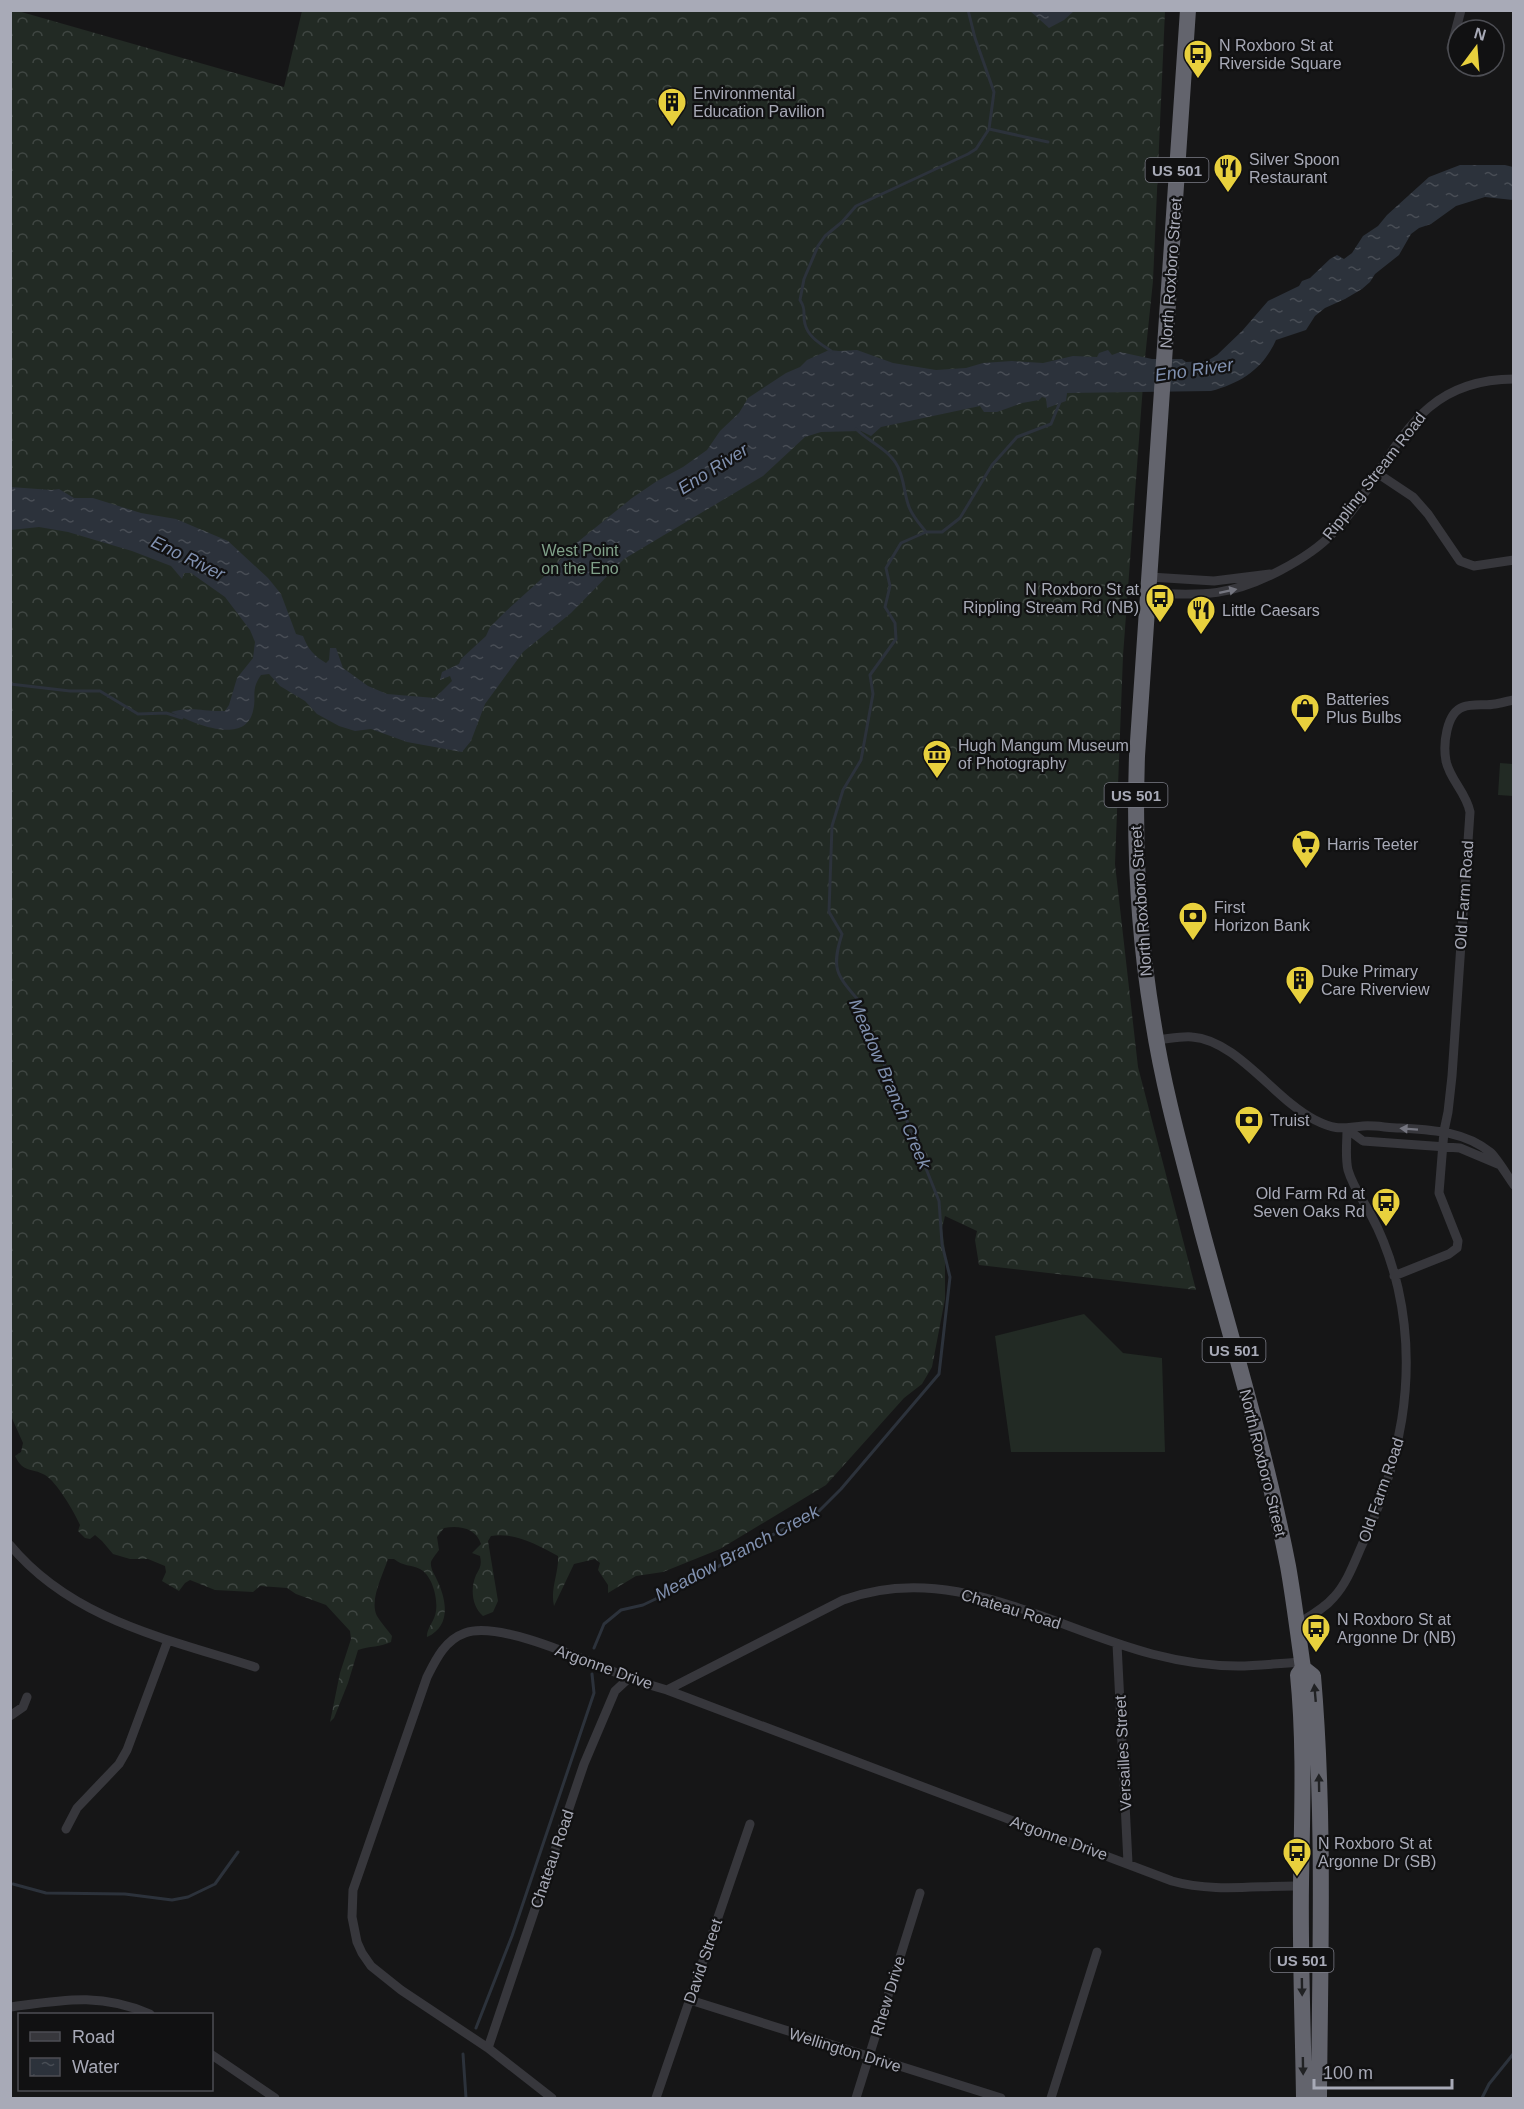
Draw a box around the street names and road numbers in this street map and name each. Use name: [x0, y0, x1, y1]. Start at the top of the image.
road number: US 501: [1146, 158, 1208, 182]
street label: North Roxboro Street: [1157, 196, 1185, 349]
street label: Rippling Stream Road: [1319, 409, 1429, 543]
road number: US 501: [1104, 783, 1168, 807]
street label: North Roxboro Street: [1127, 824, 1155, 977]
street label: Old Farm Road: [1452, 840, 1476, 950]
road number: US 501: [1202, 1338, 1266, 1362]
street label: North Roxboro Street: [1236, 1388, 1290, 1539]
street label: Old Farm Road: [1355, 1436, 1407, 1544]
street label: Chateau Road: [959, 1586, 1063, 1632]
street label: Argonne Drive: [553, 1642, 655, 1693]
street label: Versailles Street: [1111, 1694, 1135, 1811]
street label: Chateau Road: [527, 1807, 577, 1911]
street label: Argonne Drive: [1008, 1813, 1110, 1864]
street label: David Street: [681, 1916, 726, 2005]
road number: US 501: [1270, 1948, 1334, 1972]
street label: Rhew Drive: [868, 1954, 908, 2038]
street label: Wellington Drive: [787, 2025, 903, 2075]

